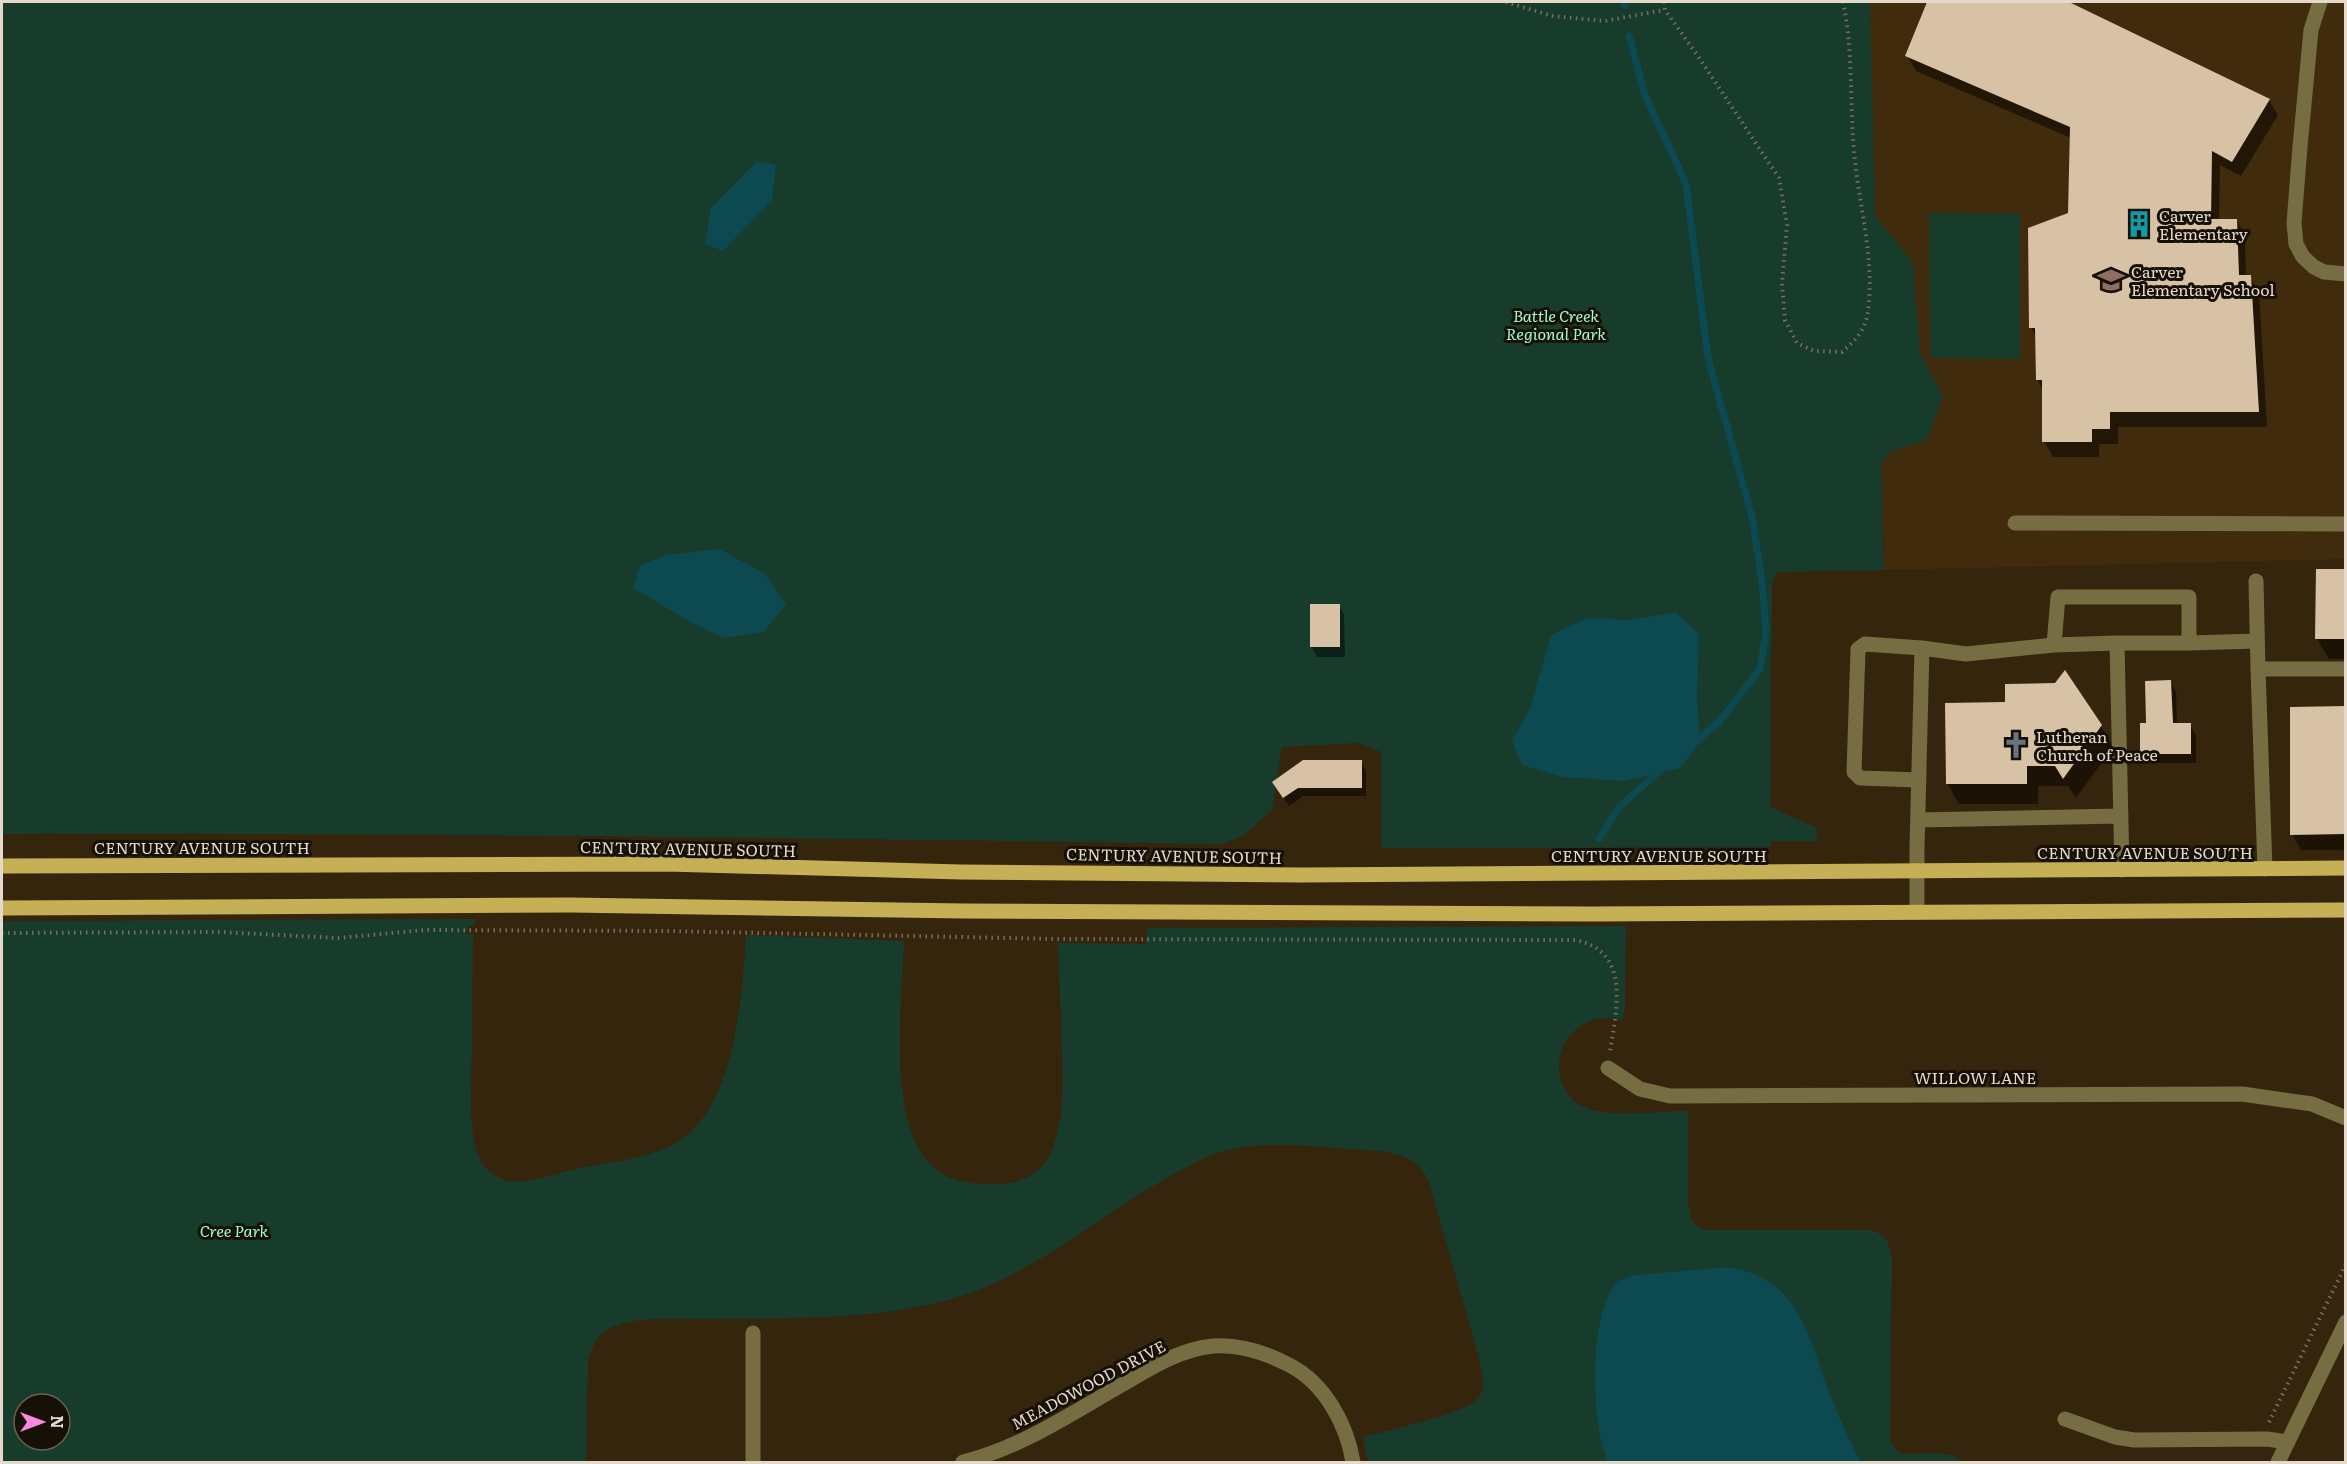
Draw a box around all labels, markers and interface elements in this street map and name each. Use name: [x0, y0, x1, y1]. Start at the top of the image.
place label: Carver Elementary: [2159, 203, 2248, 245]
building icon: Carver Elementary: [2124, 209, 2154, 239]
place label: Carver Elementary School: [2131, 259, 2275, 301]
school or university icon: Carver Elementary School: [2096, 265, 2126, 295]
park label: Battle Creek Regional Park: [1506, 303, 1606, 345]
place label: Lutheran Church of Peace: [2036, 724, 2158, 766]
church icon: Lutheran Church of Peace: [2001, 730, 2031, 760]
street label: CENTURY AVENUE SOUTH: [580, 834, 796, 862]
street label: CENTURY AVENUE SOUTH: [94, 835, 310, 859]
street label: CENTURY AVENUE SOUTH: [2037, 840, 2253, 864]
street label: CENTURY AVENUE SOUTH: [1066, 841, 1282, 869]
street label: CENTURY AVENUE SOUTH: [1551, 843, 1767, 867]
street label: WILLOW LANE: [1914, 1065, 2036, 1089]
park label: Cree Park: [200, 1218, 269, 1242]
street label: MEADOWOOD DRIVE: [1007, 1333, 1169, 1435]
north arrow: [12, 1392, 72, 1452]
text: N: [46, 1415, 70, 1429]

